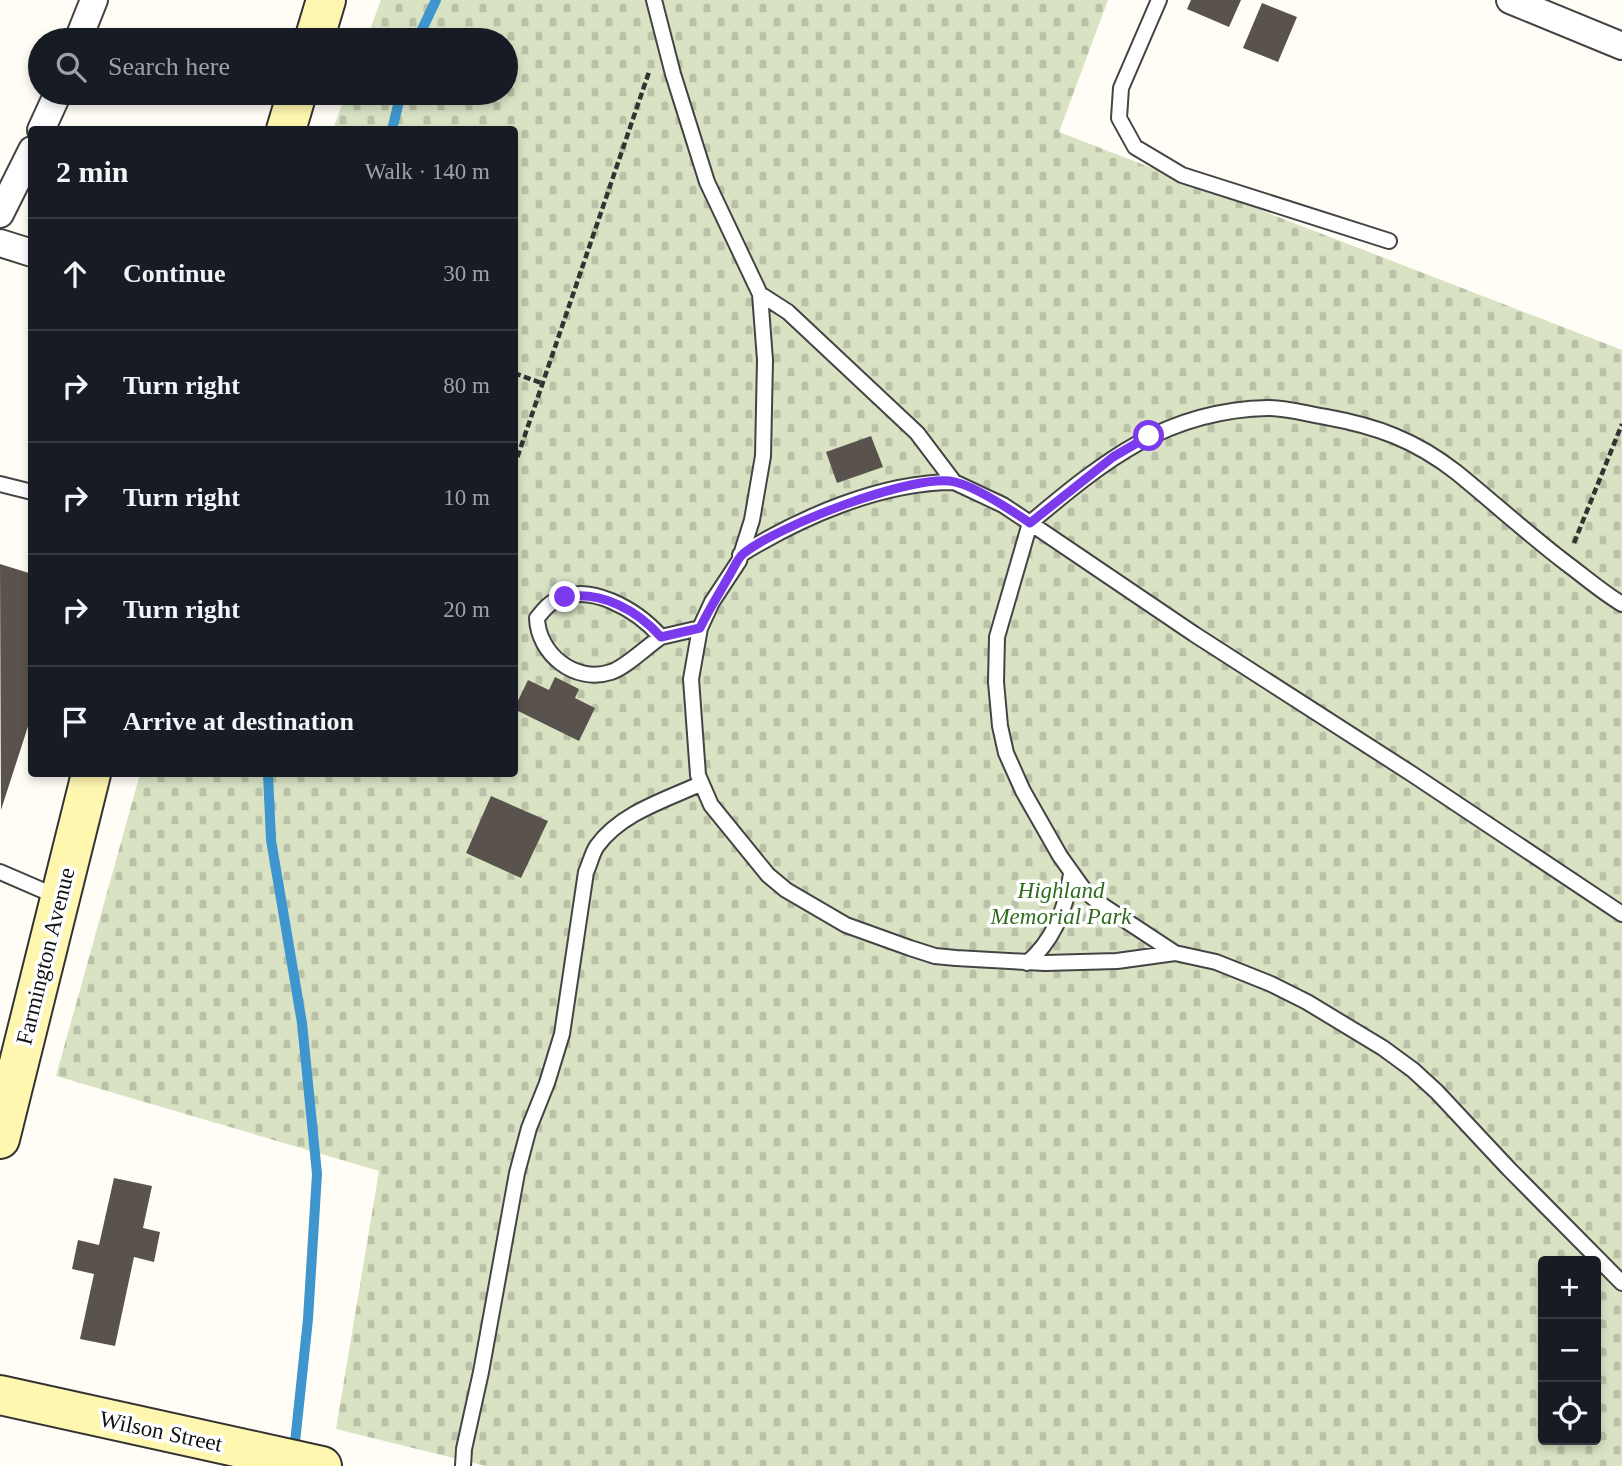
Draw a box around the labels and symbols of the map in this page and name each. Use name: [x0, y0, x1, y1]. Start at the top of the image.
route start: [1133, 420, 1164, 451]
route end: [549, 581, 580, 612]
street label: Farmington Avenue: [11, 865, 80, 1047]
park label: Highland Memorial Park: [989, 878, 1132, 929]
street label: Wilson Street: [97, 1406, 225, 1457]

